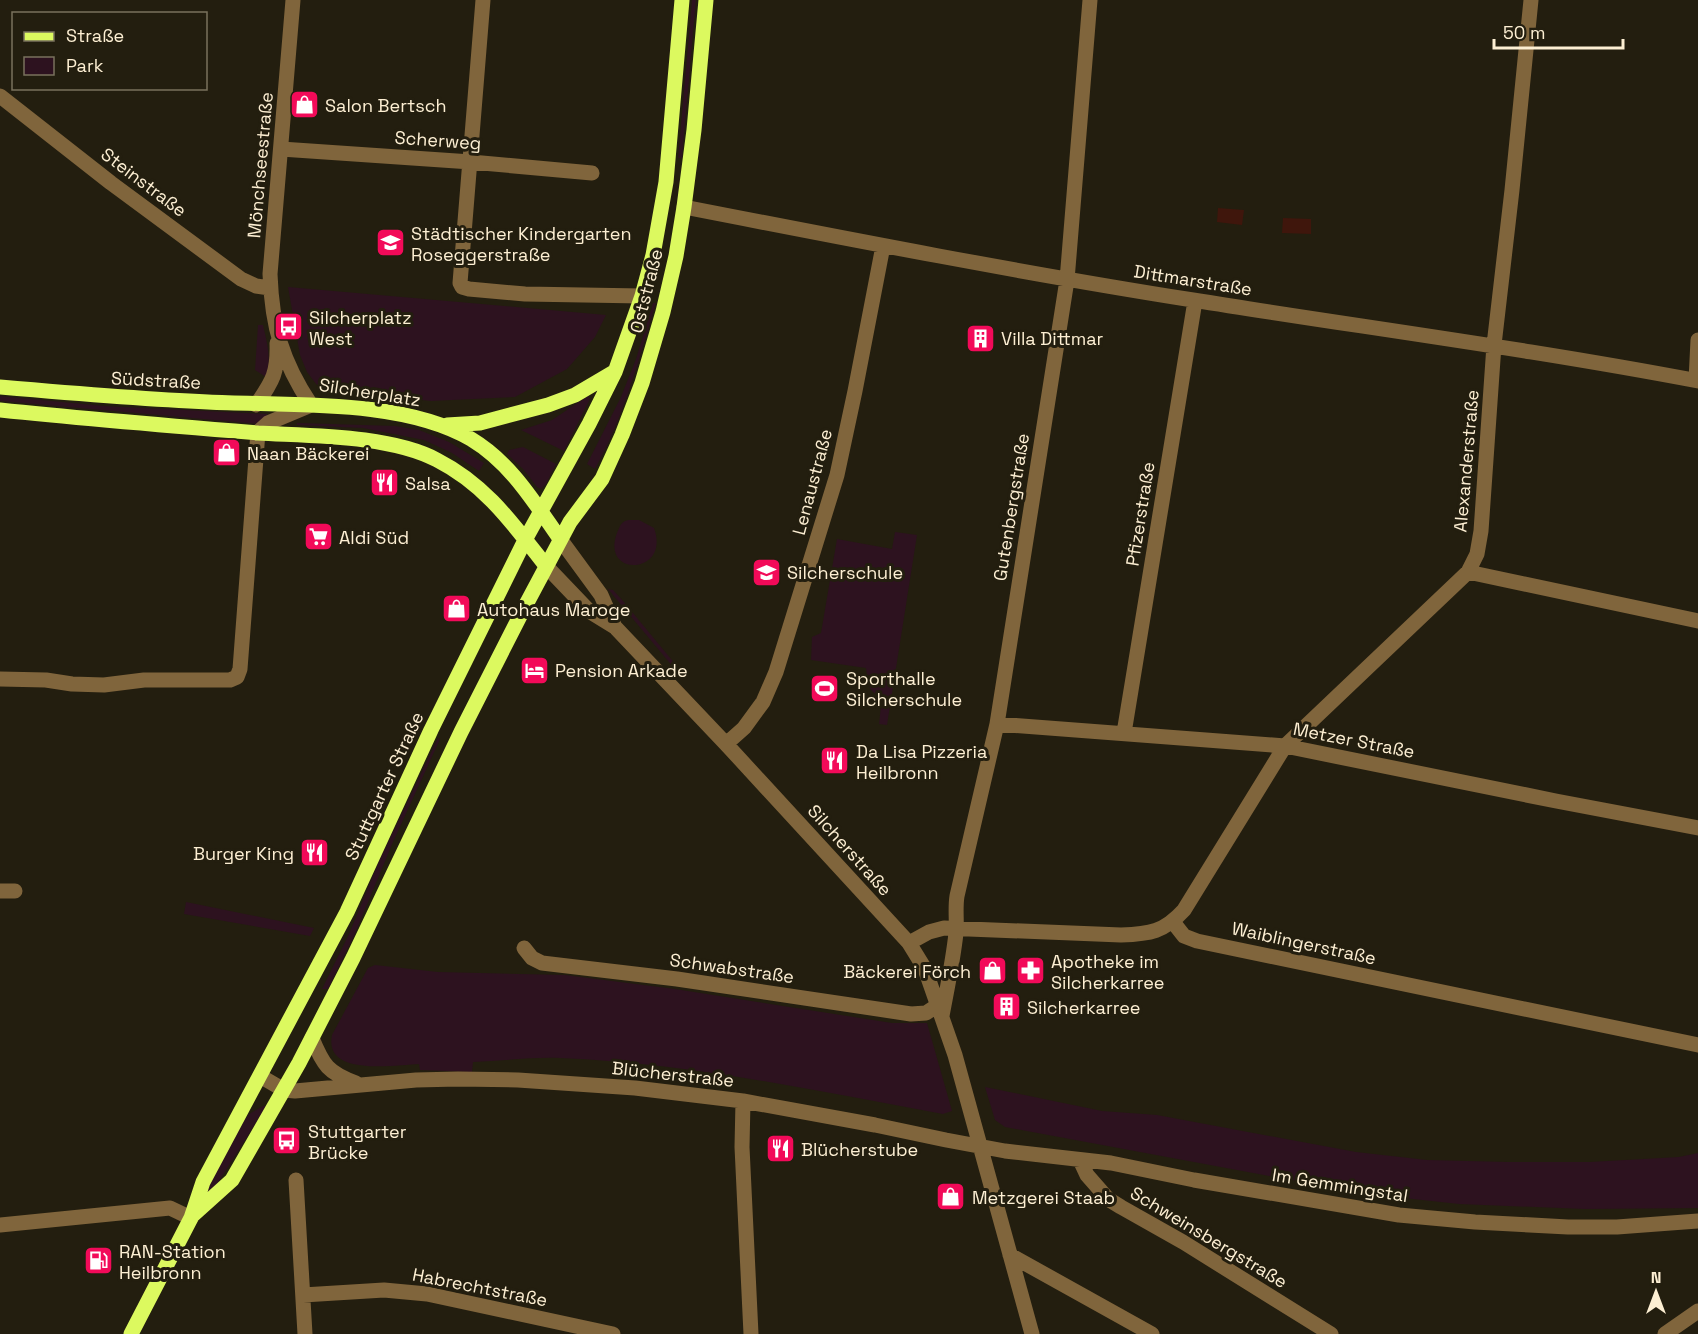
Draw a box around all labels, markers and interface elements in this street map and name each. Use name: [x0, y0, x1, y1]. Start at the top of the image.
legend: [12, 12, 207, 90]
scale bar: [1494, 12, 1623, 50]
text: 50 m: [1503, 21, 1545, 44]
text: Straße: [66, 24, 124, 47]
text: Park: [66, 54, 104, 77]
shop icon: Salon Bertsch: [288, 89, 320, 121]
street label: Mönchseestraße: [242, 91, 278, 239]
place label: Salon Bertsch: [325, 94, 446, 117]
street label: Scherweg: [394, 126, 482, 154]
street label: Steinstraße: [97, 142, 191, 222]
place label: Städtischer Kindergarten Roseggerstraße: [411, 222, 631, 266]
school or university icon: Städtischer Kindergarten Roseggerstraße: [374, 227, 406, 259]
street label: Oststraße: [624, 247, 668, 335]
street label: Dittmarstraße: [1132, 259, 1254, 301]
place label: Silcherplatz West: [309, 306, 412, 350]
bus stop icon: Silcherplatz West: [272, 311, 304, 343]
building icon: Villa Dittmar: [964, 322, 996, 354]
place label: Villa Dittmar: [1001, 327, 1104, 350]
street label: Südstraße: [110, 366, 202, 394]
street label: Silcherplatz: [318, 373, 422, 411]
street label: Alexanderstraße: [1448, 389, 1484, 533]
street label: Lenaustraße: [787, 426, 837, 538]
street label: Gutenbergstraße: [988, 432, 1034, 582]
shop icon: Naan Bäckerei: [210, 437, 242, 469]
place label: Naan Bäckerei: [247, 442, 369, 465]
street label: Pfizerstraße: [1120, 460, 1160, 568]
restaurant icon: Salsa: [368, 467, 400, 499]
place label: Salsa: [405, 472, 451, 495]
supermarket icon: Aldi Süd: [302, 521, 334, 553]
place label: Aldi Süd: [339, 526, 409, 549]
school or university icon: Silcherschule: [750, 556, 782, 588]
place label: Silcherschule: [787, 561, 903, 584]
shop icon: Autohaus Maroge: [440, 593, 472, 625]
place label: Autohaus Maroge: [477, 598, 630, 621]
hotel icon: Pension Arkade: [518, 654, 550, 686]
place label: Pension Arkade: [555, 659, 688, 682]
place label: Sporthalle Silcherschule: [846, 667, 962, 711]
sports icon: Sporthalle Silcherschule: [809, 672, 841, 704]
street label: Stuttgarter Straße: [340, 708, 428, 864]
street label: Metzer Straße: [1291, 717, 1417, 763]
place label: Da Lisa Pizzeria Heilbronn: [856, 740, 987, 784]
restaurant icon: Da Lisa Pizzeria Heilbronn: [819, 745, 851, 777]
street label: Silcherstraße: [803, 799, 897, 901]
restaurant icon: Burger King: [299, 837, 331, 869]
place label: Burger King: [193, 842, 294, 865]
street label: Waiblingerstraße: [1230, 916, 1378, 970]
street label: Schwabstraße: [668, 948, 796, 988]
place label: Apotheke im Silcherkarree: [1051, 950, 1164, 994]
shop icon: Bäckerei Förch: [976, 955, 1008, 987]
pharmacy icon: Apotheke im Silcherkarree: [1014, 955, 1046, 987]
place label: Bäckerei Förch: [843, 960, 971, 983]
building icon: Silcherkarree: [990, 991, 1022, 1023]
place label: Silcherkarree: [1027, 996, 1140, 1019]
street label: Blücherstraße: [611, 1056, 735, 1092]
place label: Stuttgarter Brücke: [308, 1120, 407, 1164]
bus stop icon: Stuttgarter Brücke: [271, 1125, 303, 1157]
restaurant icon: Blücherstube: [764, 1133, 796, 1165]
place label: Blücherstube: [801, 1138, 918, 1161]
street label: Im Gemmingstal: [1270, 1163, 1410, 1207]
shop icon: Metzgerei Staab: [935, 1181, 967, 1213]
street label: Schweinsbergstraße: [1126, 1181, 1292, 1293]
place label: Metzgerei Staab: [972, 1186, 1115, 1209]
place label: RAN-Station Heilbronn: [119, 1240, 226, 1284]
fuel station icon: RAN-Station Heilbronn: [82, 1245, 114, 1277]
north arrow: [1626, 1262, 1686, 1322]
street label: Habrechtstraße: [411, 1263, 549, 1311]
text: N: [1651, 1267, 1661, 1288]

